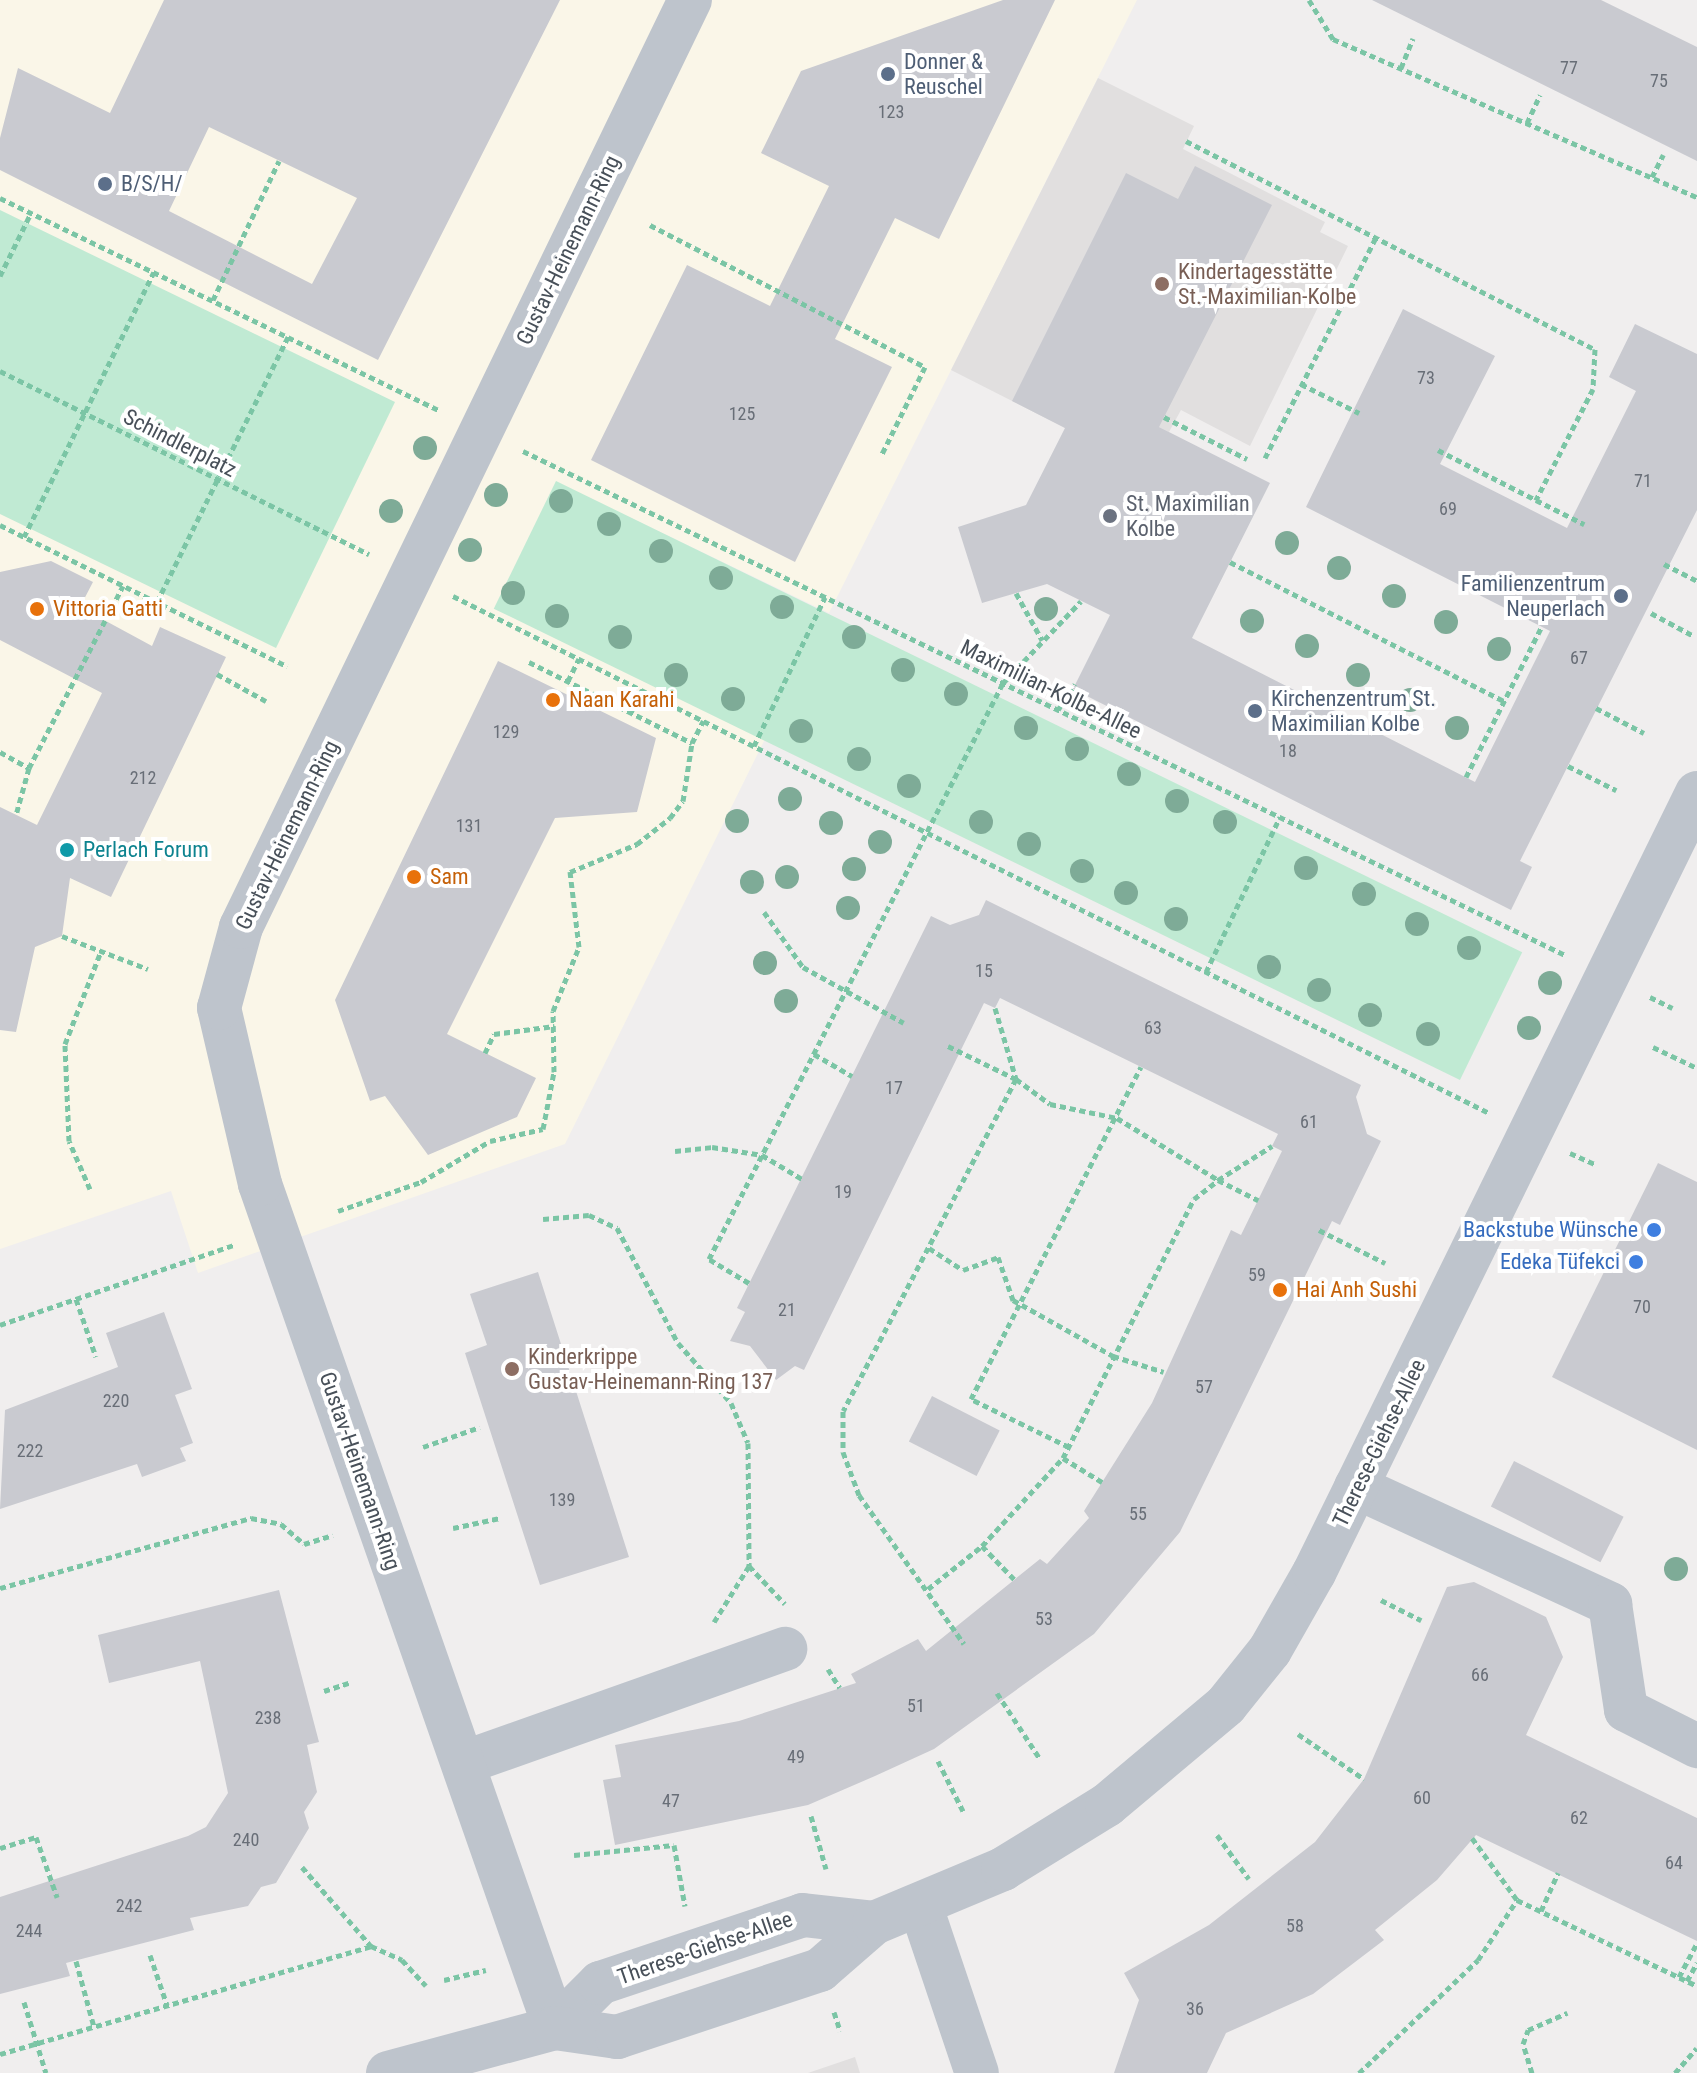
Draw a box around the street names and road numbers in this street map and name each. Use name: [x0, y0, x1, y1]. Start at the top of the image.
street label: Gustav-Heinemann-Ring: [511, 151, 625, 349]
street label: Schindlerplatz: [119, 403, 241, 483]
street label: Maximilian-Kolbe-Allee: [956, 634, 1146, 744]
street label: Gustav-Heinemann-Ring: [230, 736, 344, 934]
street label: Therese-Giehse-Allee: [1327, 1355, 1431, 1531]
street label: Gustav-Heinemann-Ring: [314, 1369, 406, 1573]
street label: Therese-Giehse-Allee: [614, 1906, 796, 1990]

